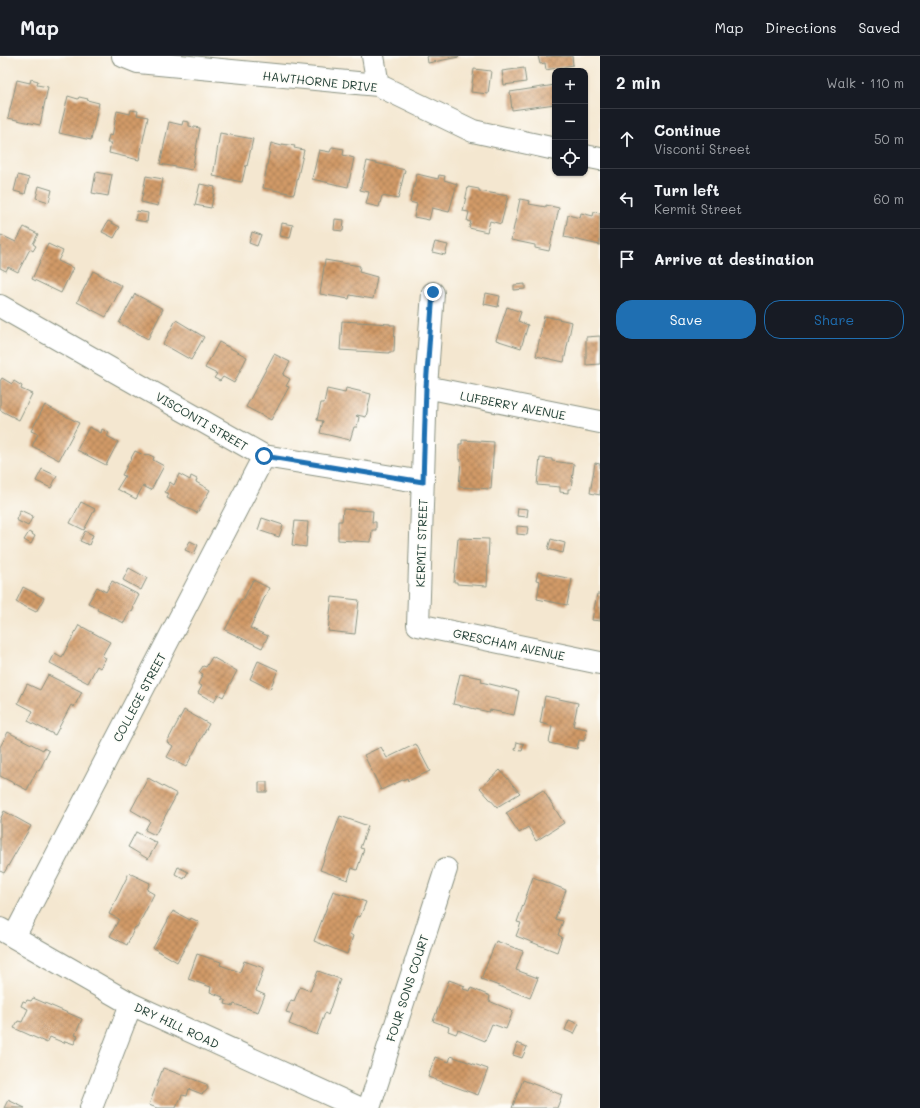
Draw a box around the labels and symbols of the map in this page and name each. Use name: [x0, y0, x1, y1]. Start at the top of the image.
street label: HAWTHORNE DRIVE: [262, 67, 378, 95]
route end: [424, 283, 442, 301]
street label: LUFBERRY AVENUE: [459, 387, 567, 423]
street label: VISCONTI STREET: [153, 388, 251, 454]
route start: [255, 447, 273, 465]
street label: KERMIT STREET: [411, 498, 431, 588]
street label: GRESCHAM AVENUE: [452, 624, 566, 664]
street label: COLLEGE STREET: [109, 649, 169, 744]
street label: FOUR SONS COURT: [382, 932, 432, 1044]
street label: DRY HILL ROAD: [132, 998, 222, 1052]

